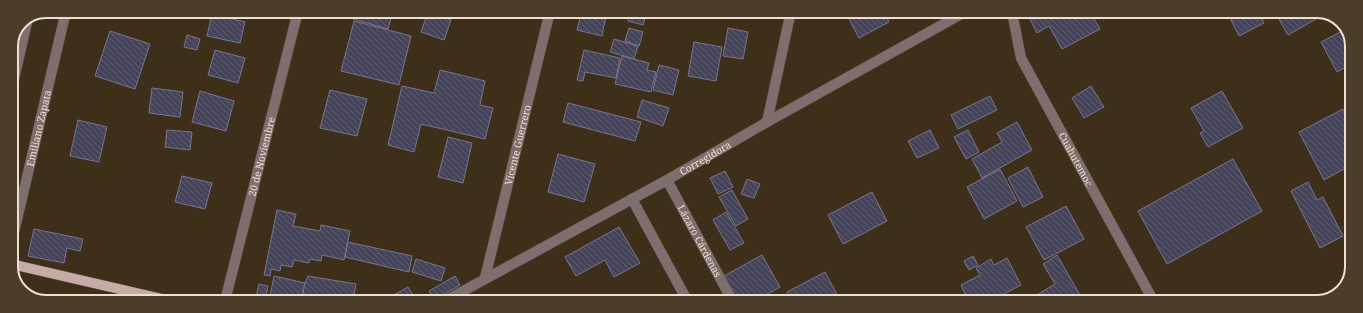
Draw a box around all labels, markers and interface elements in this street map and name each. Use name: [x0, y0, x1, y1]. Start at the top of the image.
street label: Emiliano Zapata: [23, 88, 54, 168]
street label: Vicente Guerrero: [501, 103, 534, 187]
street label: 20 de Noviembre: [245, 115, 278, 198]
street label: Cuahutemoc: [1056, 129, 1097, 189]
street label: Corregidora: [677, 137, 734, 178]
street label: Lázaro Cárdenas: [675, 202, 725, 280]

